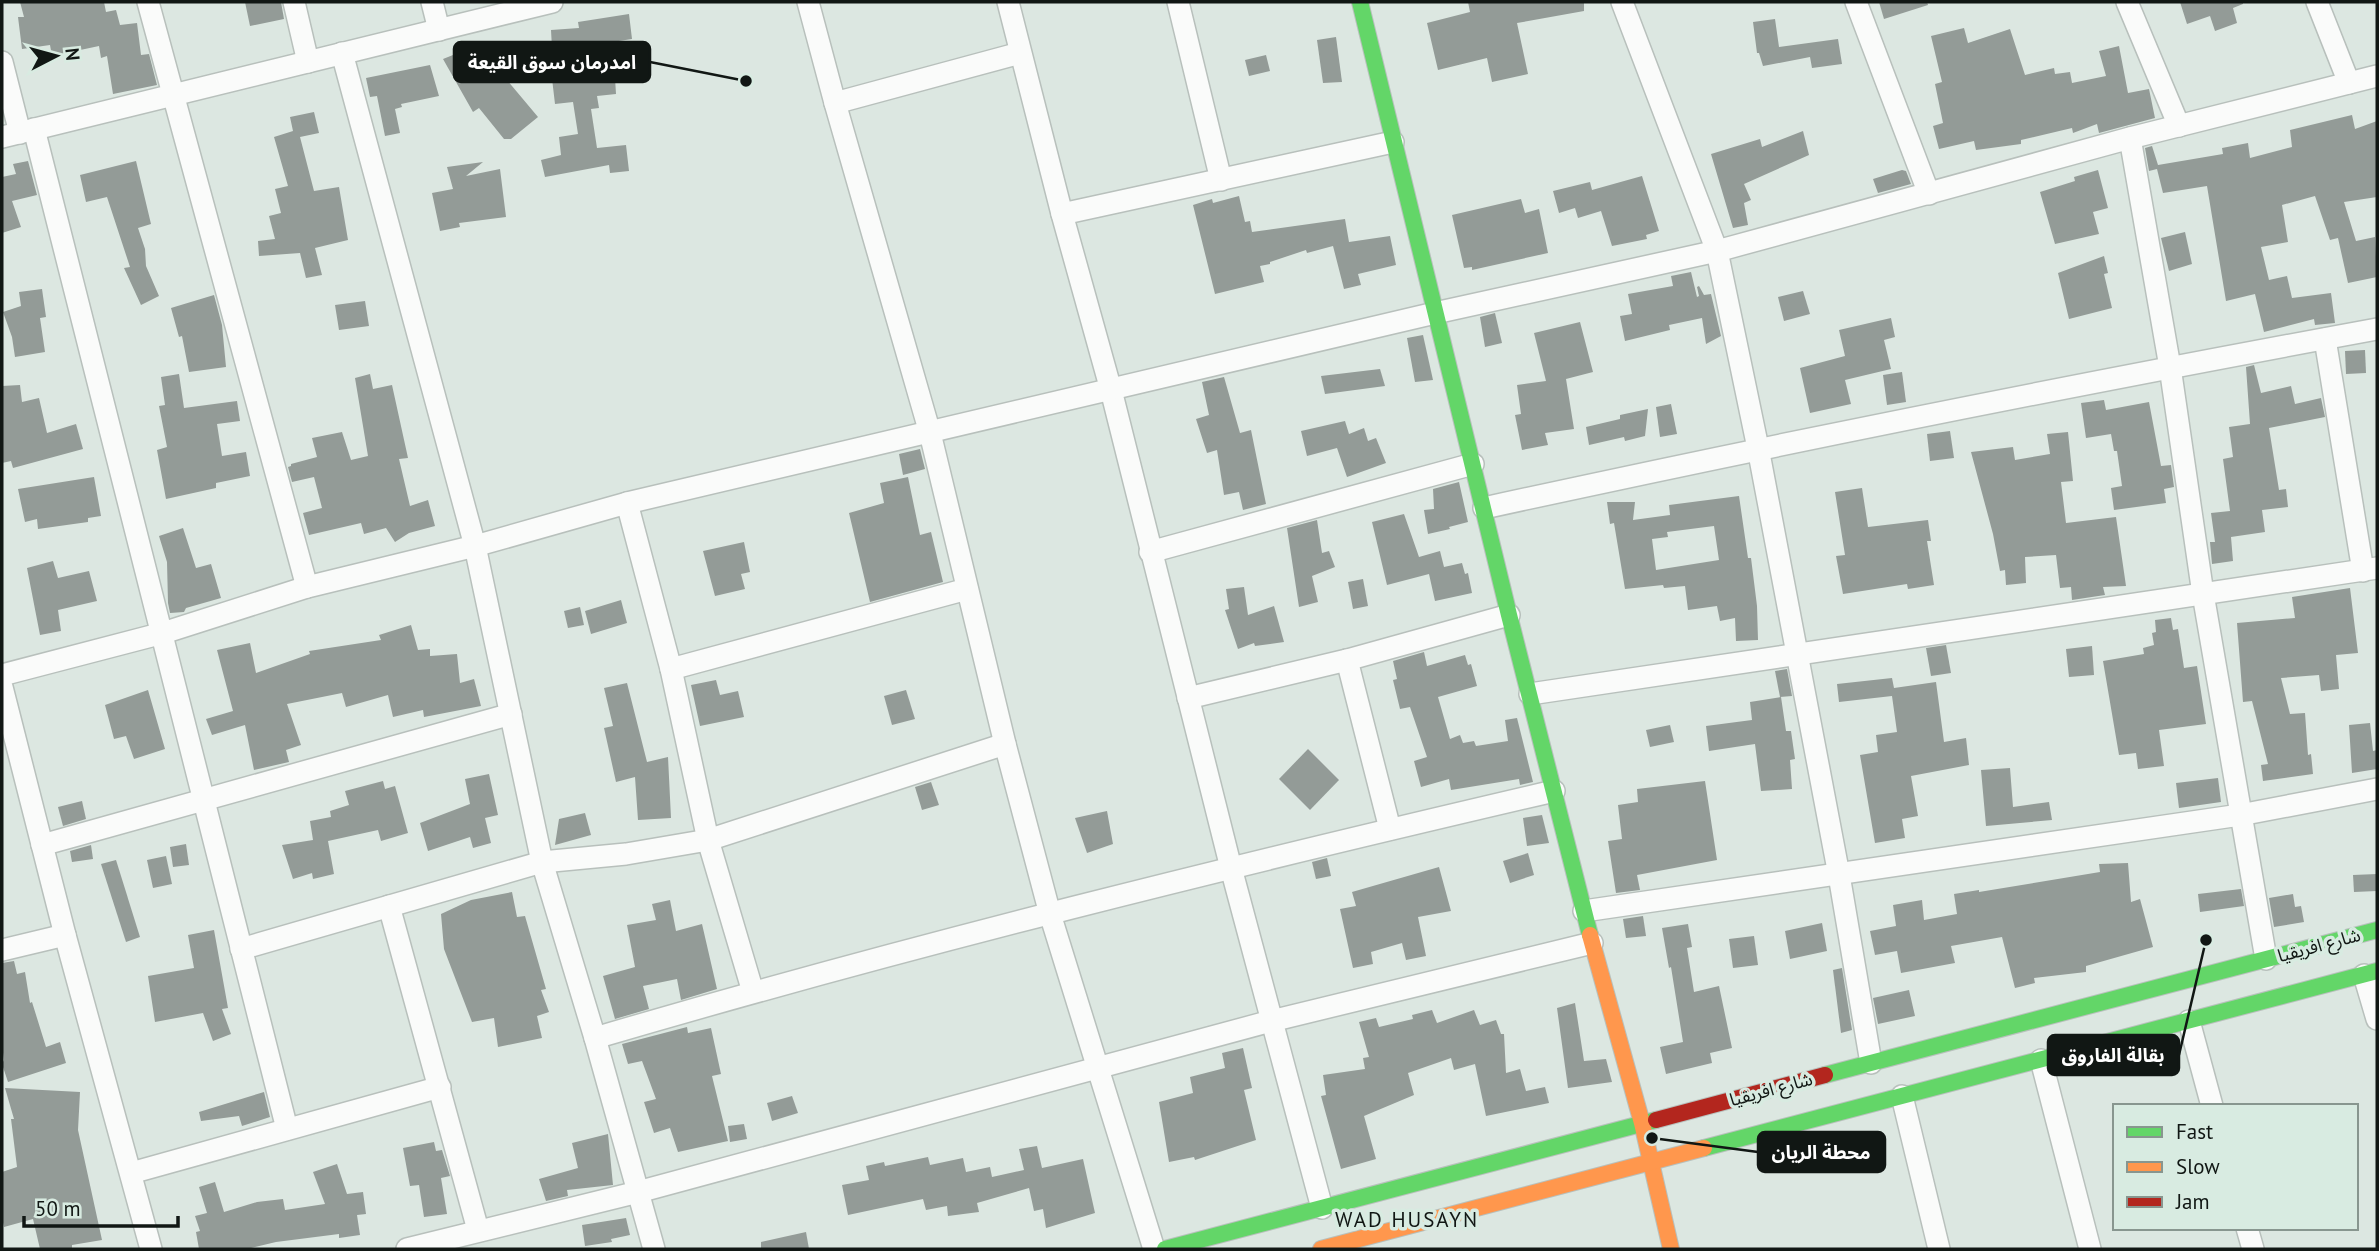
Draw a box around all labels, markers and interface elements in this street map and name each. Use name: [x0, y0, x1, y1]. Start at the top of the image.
north arrow: [21, 21, 91, 91]
callout: امدرمان سوق القيعة: [454, 42, 650, 82]
text: N: [60, 47, 85, 62]
text: امدرمان سوق القيعة: [468, 50, 636, 74]
street label: شارع افريقيا: [2275, 923, 2364, 970]
callout: بقالة الفاروق: [2048, 1035, 2179, 1075]
text: بقالة الفاروق: [2061, 1043, 2165, 1067]
street label: شارع افريقيا: [1727, 1067, 1816, 1114]
legend: [2113, 1104, 2358, 1230]
text: Fast: [2176, 1118, 2213, 1145]
callout: محطة الريان: [1758, 1132, 1885, 1172]
text: محطة الريان: [1771, 1140, 1871, 1164]
text: Slow: [2176, 1153, 2220, 1180]
scale bar: [24, 1184, 178, 1228]
text: Jam: [2175, 1188, 2210, 1215]
text: 50 m: [35, 1195, 81, 1222]
district label: WAD HUSAYN: [1335, 1206, 1479, 1233]

